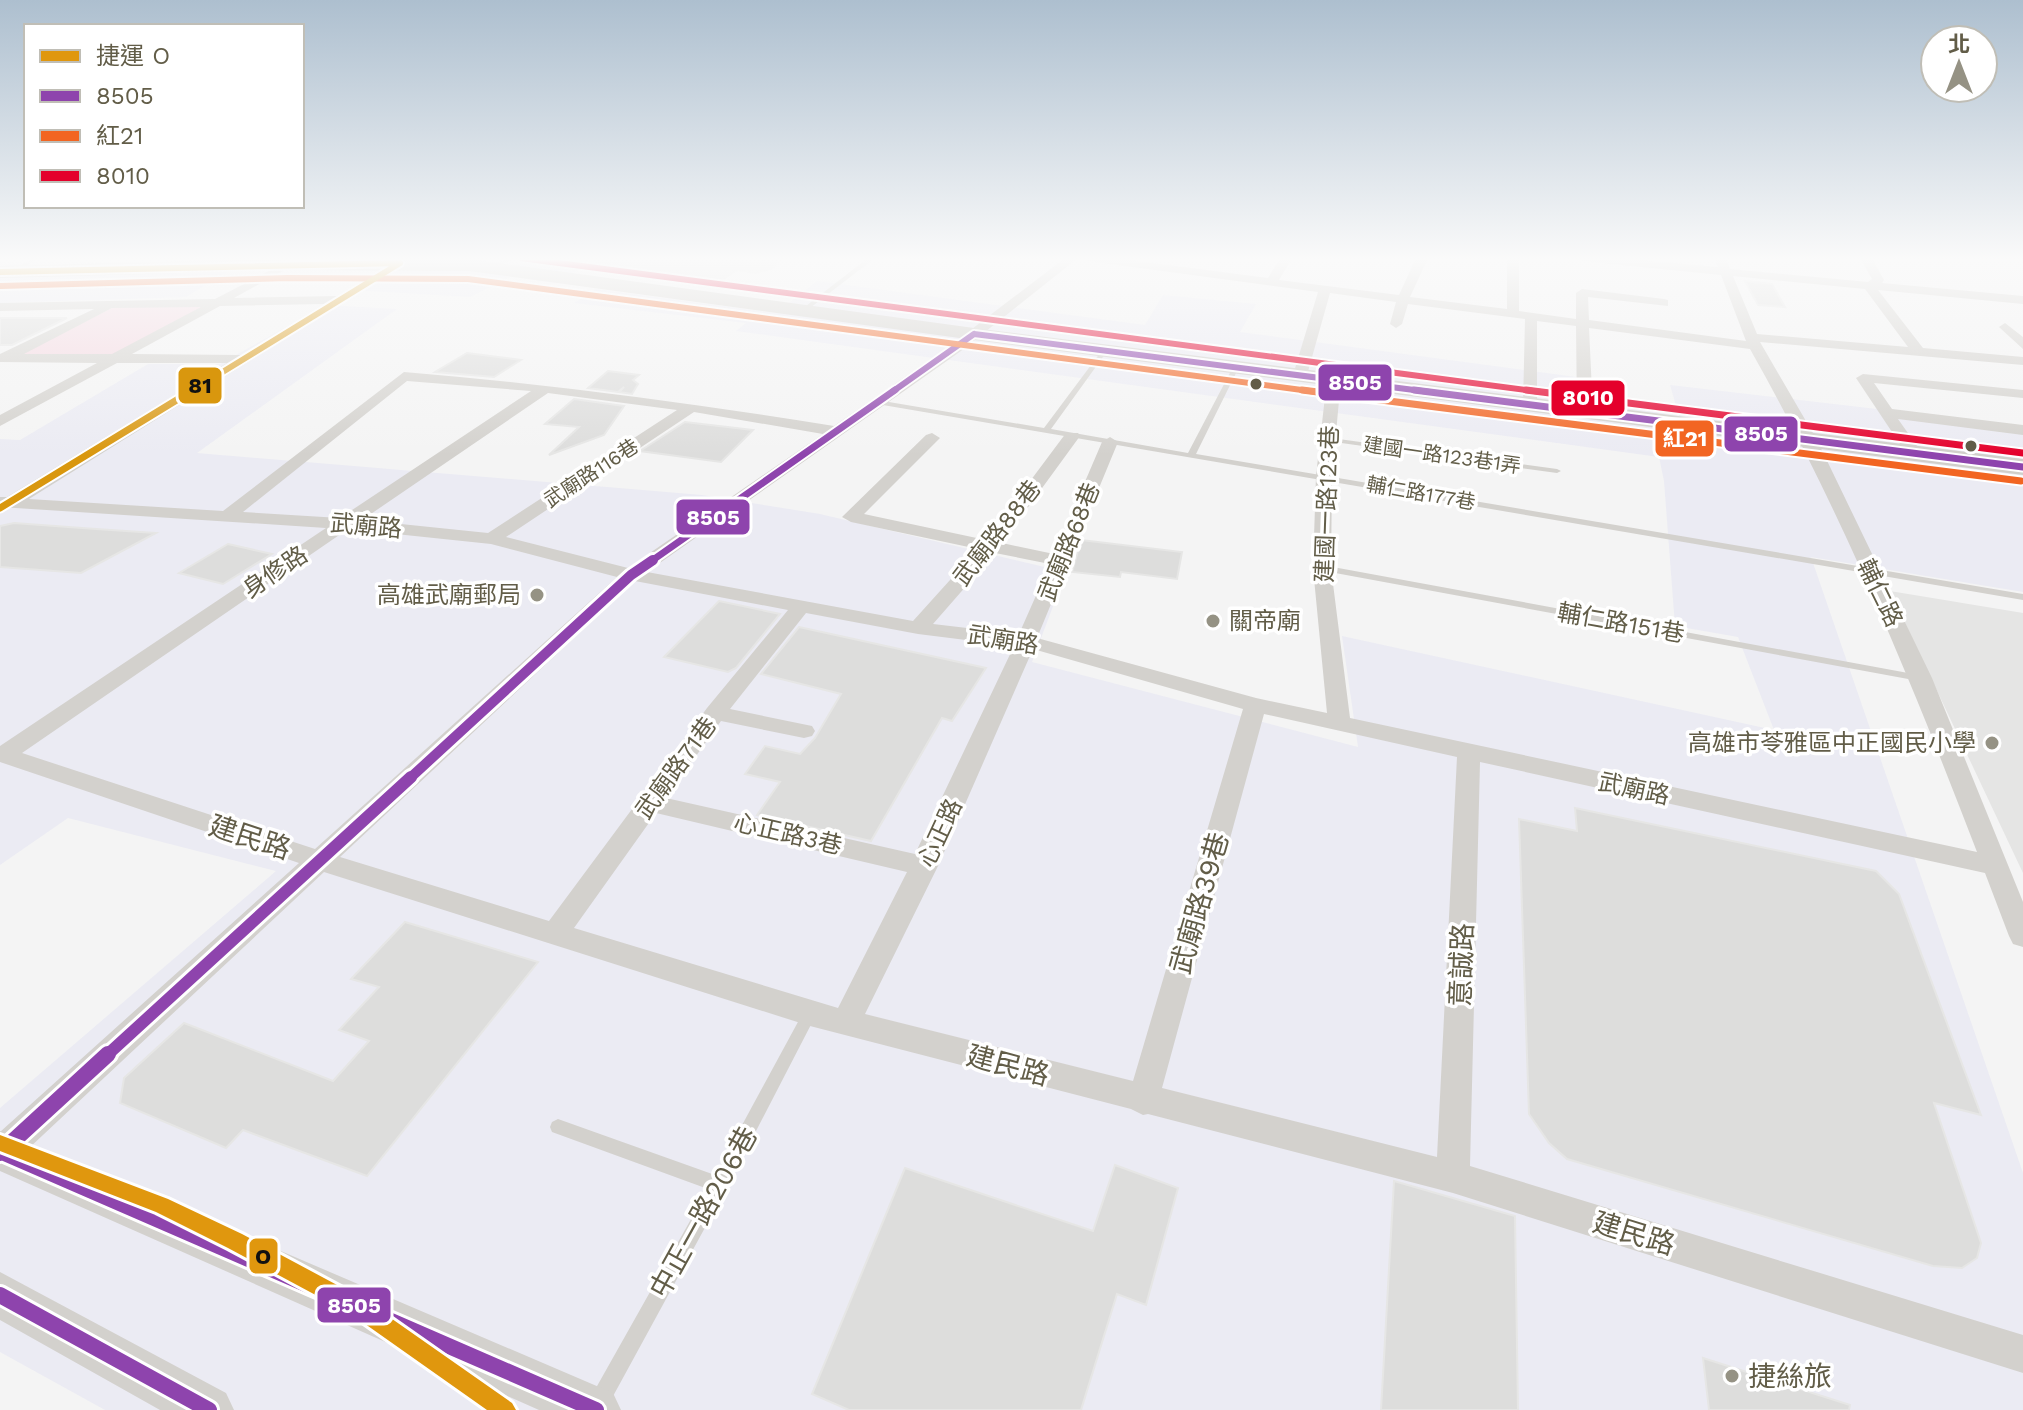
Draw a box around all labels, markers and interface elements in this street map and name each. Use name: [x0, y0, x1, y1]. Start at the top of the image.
legend: [24, 24, 304, 208]
north arrow: [1919, 24, 1999, 104]
text: 北: [1948, 32, 1970, 57]
text: 捷運 O: [96, 42, 170, 70]
text: 8505: [96, 82, 154, 110]
text: 紅21: [96, 122, 143, 150]
text: 8010: [96, 162, 150, 190]
line badge: 8505: [1317, 363, 1393, 402]
line badge: 81: [177, 366, 223, 405]
text: 8505: [1328, 370, 1382, 395]
text: 81: [188, 373, 212, 398]
unlabelled marker: [1248, 376, 1264, 392]
line badge: 8010: [1550, 379, 1626, 417]
text: 8010: [1562, 385, 1614, 410]
line badge: 8505: [1723, 415, 1799, 453]
line badge: 紅21: [1654, 419, 1715, 458]
text: 8505: [1734, 421, 1788, 446]
street label: 建國一路123巷: [1310, 425, 1344, 583]
text: 紅21: [1663, 426, 1707, 451]
street label: 建國一路123巷1弄: [1362, 432, 1522, 478]
street label: 武廟路116巷: [539, 434, 643, 512]
unlabelled marker: [1963, 438, 1979, 454]
street label: 輔仁路177巷: [1365, 472, 1477, 514]
street label: 武廟路88巷: [947, 475, 1047, 591]
street label: 武廟路68巷: [1033, 479, 1105, 605]
line badge: 8505: [675, 498, 751, 536]
text: 8505: [686, 505, 740, 530]
street label: 武廟路: [329, 509, 403, 543]
street label: 身修路: [237, 540, 313, 604]
street label: 輔仁路: [1852, 555, 1908, 631]
place label: 高雄武廟郵局: [377, 581, 521, 609]
marker: 高雄武廟郵局: [528, 586, 546, 604]
street label: 輔仁路151巷: [1555, 598, 1687, 648]
place label: 關帝廟: [1229, 607, 1301, 635]
marker: 關帝廟: [1204, 612, 1222, 630]
street label: 武廟路: [965, 621, 1041, 659]
street label: 武廟路71巷: [630, 712, 722, 824]
place label: 高雄市苓雅區中正國民小學: [1688, 729, 1976, 757]
marker: 高雄市苓雅區中正國民小學: [1983, 734, 2001, 752]
street label: 武廟路: [1596, 768, 1672, 810]
street label: 心正路: [912, 794, 968, 872]
street label: 心正路3巷: [731, 808, 845, 860]
street label: 建民路: [205, 809, 295, 866]
street label: 武廟路39巷: [1164, 829, 1235, 978]
street label: 意誠路: [1444, 922, 1479, 1008]
street label: 建民路: [963, 1039, 1053, 1092]
street label: 中正一路206巷: [643, 1121, 764, 1304]
street label: 建民路: [1589, 1205, 1679, 1262]
line badge: O: [248, 1237, 279, 1275]
text: O: [255, 1244, 271, 1269]
line badge: 8505: [316, 1286, 392, 1324]
text: 8505: [327, 1293, 381, 1318]
place label: 捷絲旅: [1748, 1360, 1832, 1393]
marker: 捷絲旅: [1723, 1367, 1741, 1385]

